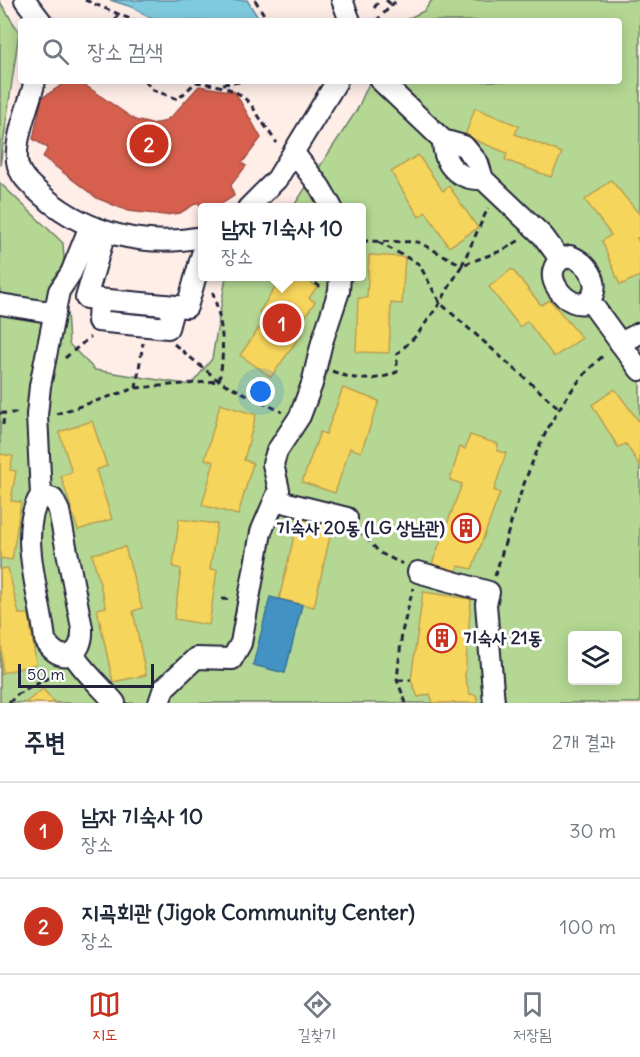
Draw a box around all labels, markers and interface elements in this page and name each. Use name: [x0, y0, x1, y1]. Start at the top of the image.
search box: [18, 18, 622, 84]
icon: search: [39, 35, 72, 68]
text: 장소 검색: [87, 37, 163, 65]
pin: 2: [130, 122, 168, 166]
popup: [198, 203, 366, 281]
text: 남자 기숙사 10: [221, 214, 343, 242]
text: 장소: [221, 243, 253, 268]
pin: 1: [262, 300, 302, 346]
your location: [246, 377, 275, 406]
building icon: 기숙사 20동 (LG 상남관): [450, 512, 482, 544]
place label: 기숙사 20동 (LG 상남관): [276, 516, 445, 539]
building icon: 기숙사 21동: [426, 622, 458, 654]
place label: 기숙사 21동: [463, 626, 542, 649]
map controls: [568, 631, 622, 685]
button: layers: [568, 631, 622, 685]
scale bar: [18, 661, 154, 688]
text: 50 m: [27, 664, 65, 684]
text: 주변: [24, 725, 66, 758]
text: 2개 결과: [552, 729, 616, 754]
text: 남자 기숙사 10: [81, 802, 203, 830]
text: 1: [40, 818, 47, 843]
text: 30 m: [569, 818, 616, 843]
text: 장소: [81, 831, 113, 856]
text: 지곡회관 (Jigok Community Center): [81, 898, 415, 926]
text: 2: [38, 914, 49, 939]
text: 100 m: [559, 914, 616, 939]
text: 장소: [81, 927, 113, 952]
tab: 지도: [88, 988, 121, 1045]
tab: 길찾기: [298, 988, 336, 1045]
tab: 저장됨: [513, 988, 552, 1045]

